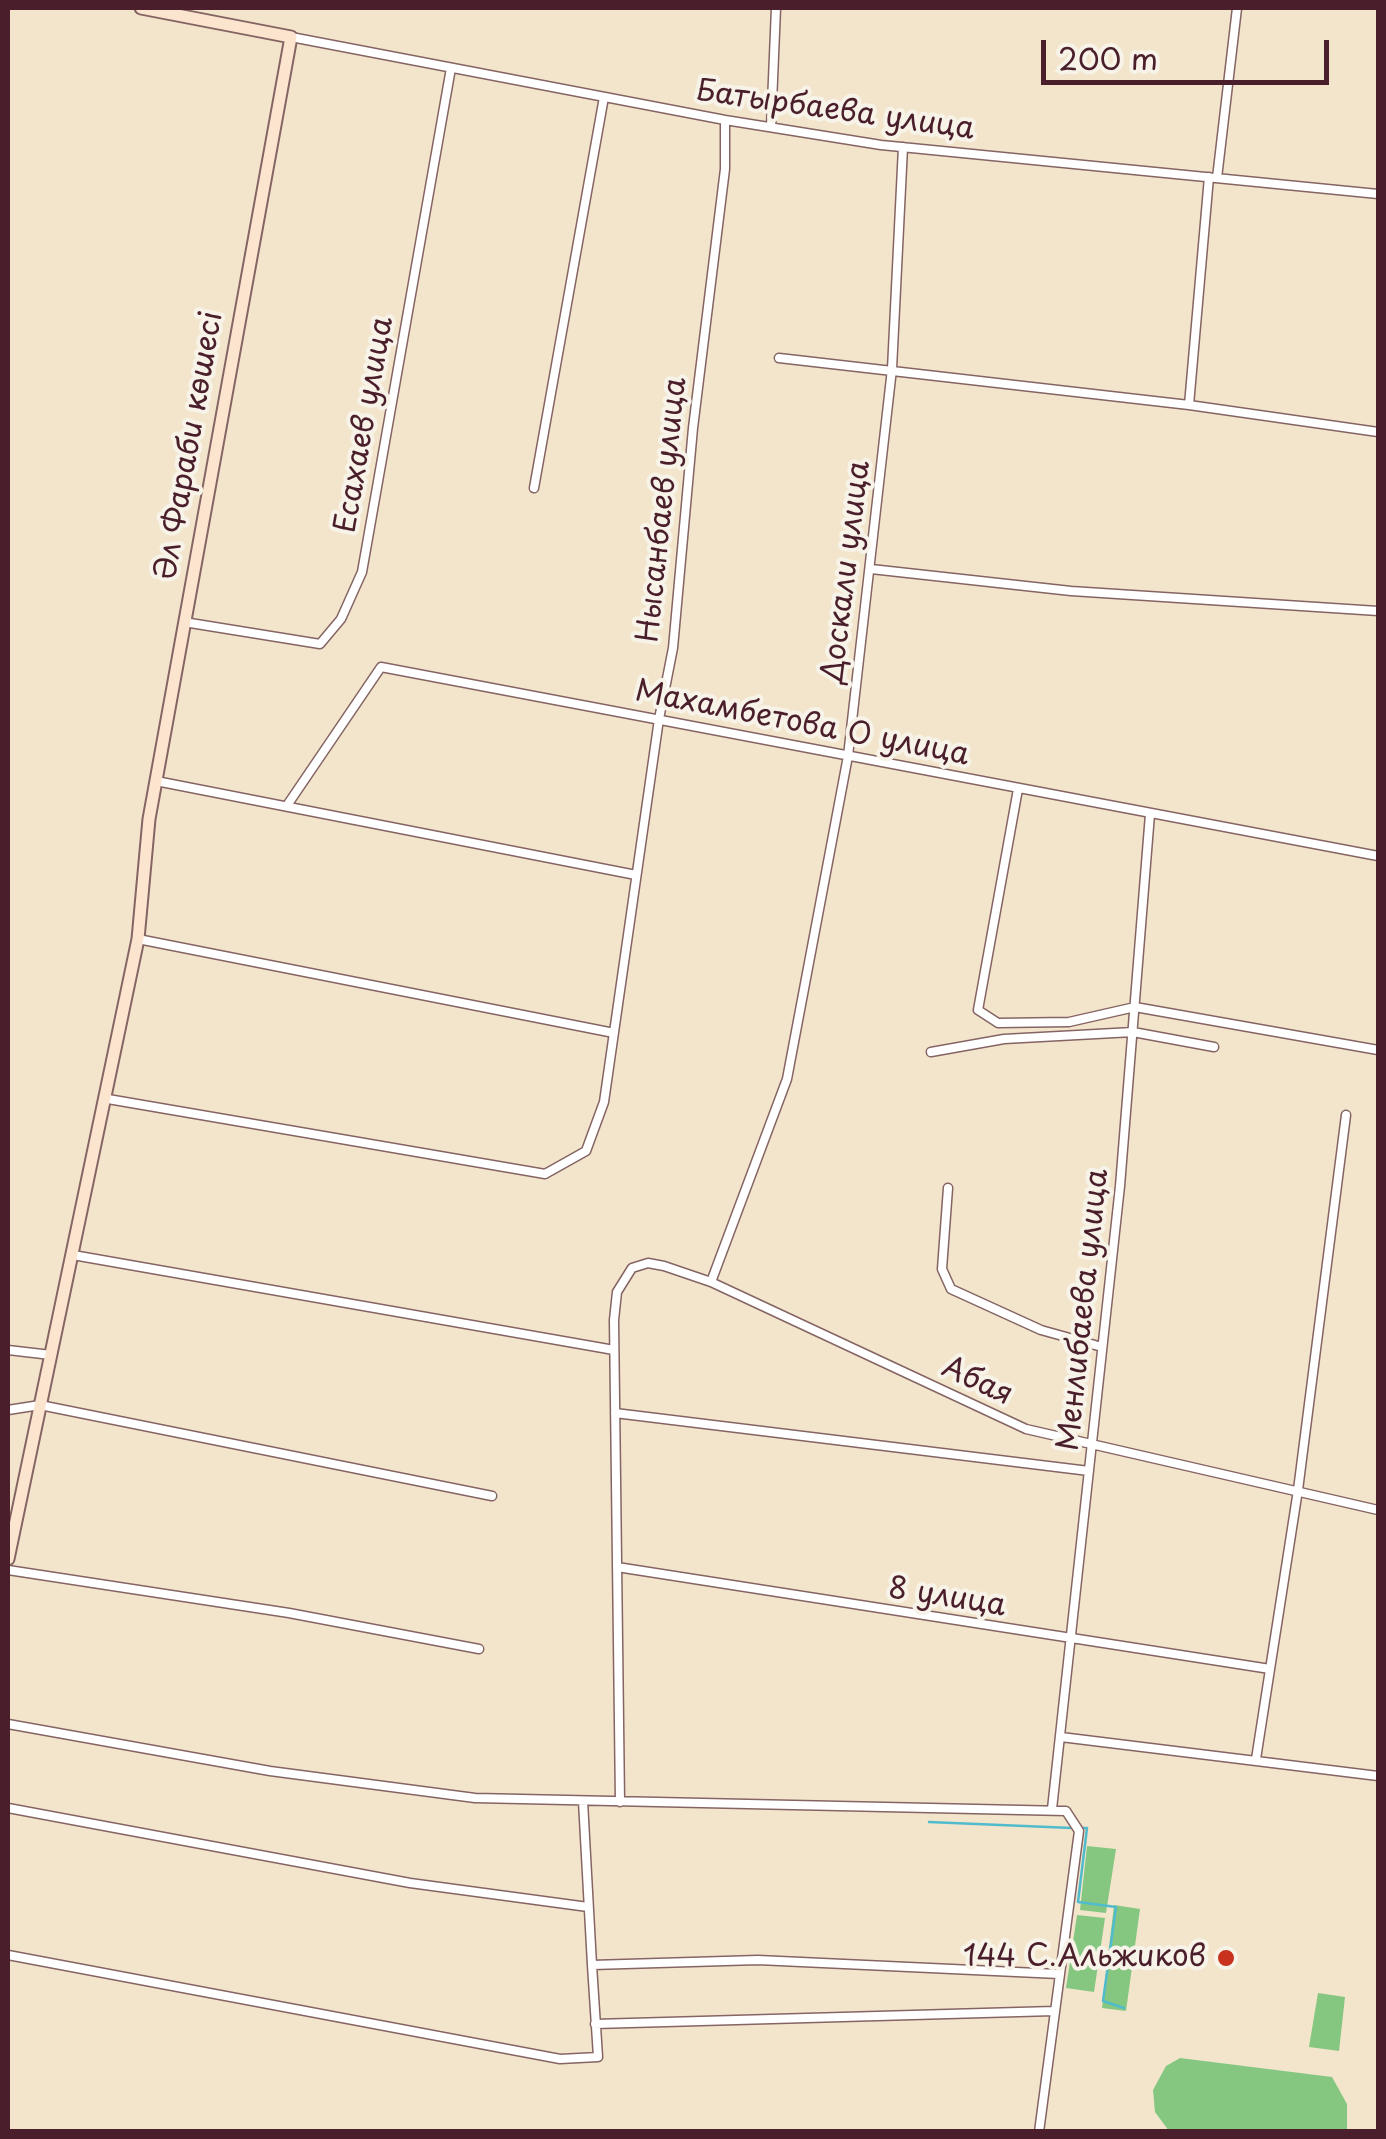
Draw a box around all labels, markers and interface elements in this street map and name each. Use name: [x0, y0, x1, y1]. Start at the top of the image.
scale bar: [1046, 20, 1334, 82]
text: 200 m: [1058, 35, 1158, 80]
street label: Батырбаева улица: [693, 74, 977, 148]
street label: Әл Фараби көшесі: [149, 309, 231, 583]
street label: Есахаев улица: [328, 314, 402, 536]
street label: Нысанбаев улица: [631, 376, 695, 644]
street label: Доскали улица: [816, 459, 878, 685]
street label: Махамбетова О улица: [632, 674, 972, 774]
street label: Менлибаева улица: [1051, 1167, 1117, 1453]
street label: Абая: [936, 1350, 1018, 1414]
street label: 8 улица: [886, 1571, 1008, 1625]
place label: 144 С.Альжиков: [963, 1940, 1206, 1976]
marker: 144 С.Альжиков: [1215, 1947, 1237, 1969]

